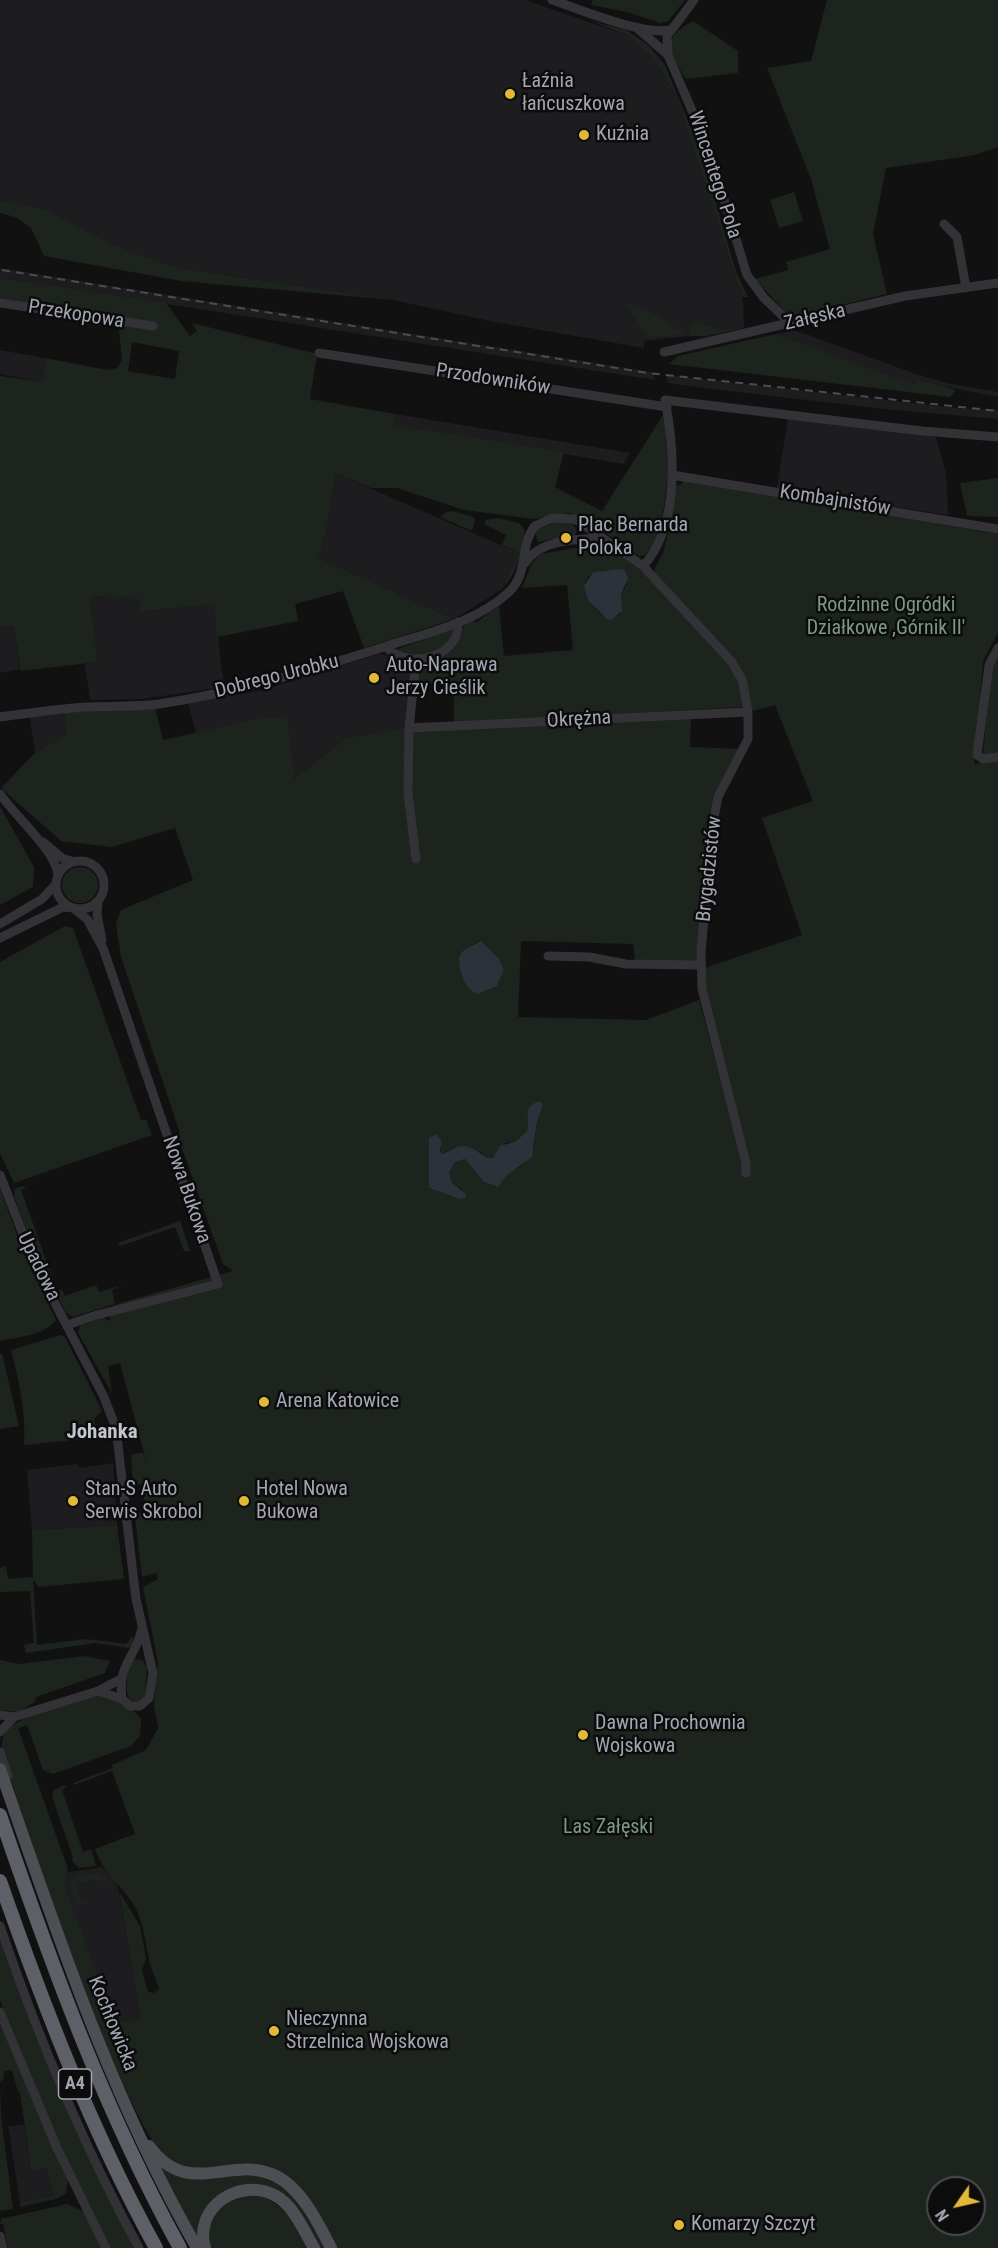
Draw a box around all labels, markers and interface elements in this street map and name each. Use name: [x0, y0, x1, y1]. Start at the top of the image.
place label: Łaźnia łańcuszkowa: [522, 70, 625, 117]
marker: Łaźnia łańcuszkowa: [503, 87, 517, 101]
street label: Wincentego Pola: [682, 108, 746, 242]
place label: Kuźnia: [596, 123, 649, 147]
marker: Kuźnia: [577, 128, 591, 142]
street label: Przekopowa: [26, 296, 126, 334]
street label: Załęska: [782, 299, 848, 337]
street label: Przodowników: [434, 359, 552, 401]
street label: Kombajnistów: [778, 480, 892, 522]
place label: Plac Bernarda Poloka: [578, 514, 688, 561]
marker: Plac Bernarda Poloka: [559, 531, 573, 545]
park label: Rodzinne Ogródki Działkowe ,Górnik II': [807, 594, 965, 641]
street label: Dobrego Urobku: [213, 650, 341, 704]
place label: Auto-Naprawa Jerzy Cieślik: [386, 654, 498, 701]
marker: Auto-Naprawa Jerzy Cieślik: [367, 671, 381, 685]
street label: Okrężna: [546, 706, 612, 734]
street label: Brygadzistów: [693, 815, 727, 923]
street label: Nowa Bukowa: [156, 1133, 216, 1247]
street label: Upadowa: [11, 1229, 65, 1305]
place label: Arena Katowice: [276, 1390, 399, 1414]
marker: Arena Katowice: [257, 1395, 271, 1409]
district label: Johanka: [66, 1420, 138, 1446]
place label: Stan-S Auto Serwis Skrobol: [85, 1478, 202, 1525]
place label: Hotel Nowa Bukowa: [256, 1478, 348, 1525]
marker: Stan-S Auto Serwis Skrobol: [66, 1494, 80, 1508]
marker: Hotel Nowa Bukowa: [237, 1494, 251, 1508]
place label: Dawna Prochownia Wojskowa: [595, 1712, 746, 1759]
marker: Dawna Prochownia Wojskowa: [576, 1728, 590, 1742]
park label: Las Załęski: [563, 1816, 653, 1840]
street label: Kochłowicka: [82, 1973, 142, 2075]
place label: Nieczynna Strzelnica Wojskowa: [286, 2008, 449, 2055]
marker: Nieczynna Strzelnica Wojskowa: [267, 2024, 281, 2038]
road number: A4: [58, 2069, 92, 2099]
north arrow: [926, 2176, 986, 2236]
text: N: [932, 2206, 953, 2225]
place label: Komarzy Szczyt: [691, 2213, 815, 2237]
marker: Komarzy Szczyt: [672, 2218, 686, 2232]

